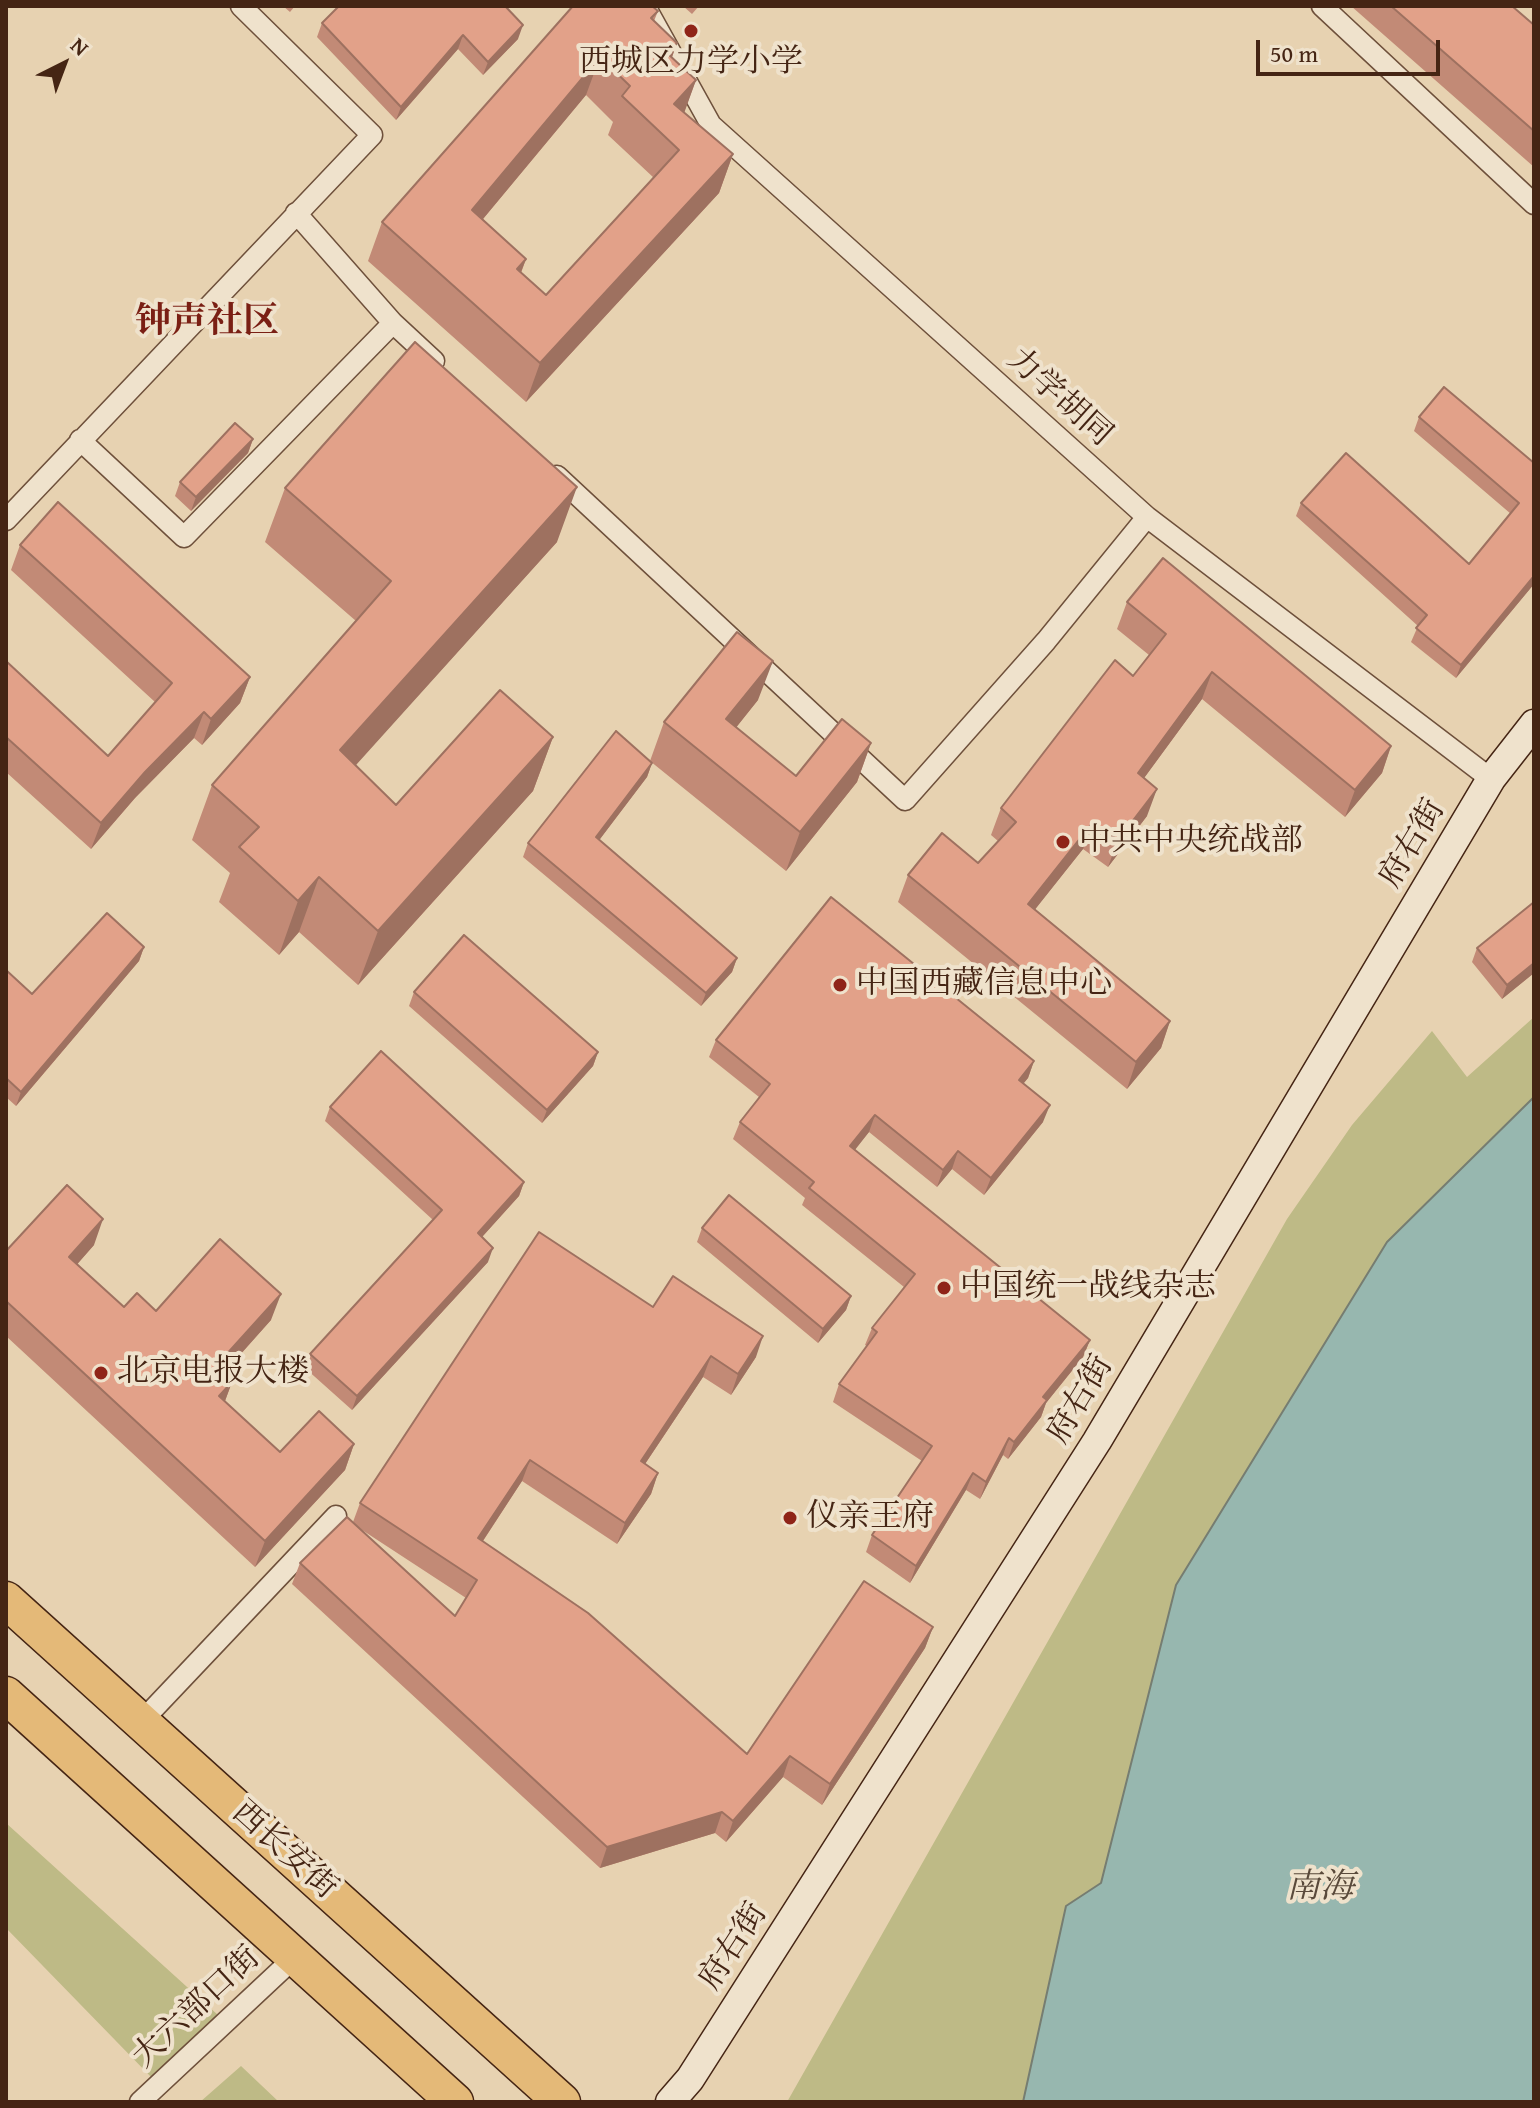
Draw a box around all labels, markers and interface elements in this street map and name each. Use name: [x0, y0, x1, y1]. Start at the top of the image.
marker: 西城区力学小学: [682, 22, 700, 40]
north arrow: [24, 24, 104, 104]
scale bar: [1260, 24, 1444, 74]
text: N: [64, 29, 96, 63]
text: 50 m: [1270, 36, 1318, 71]
place label: 西城区力学小学: [579, 44, 803, 82]
district label: 钟声社区: [135, 301, 279, 345]
street label: 力学胡同: [999, 341, 1119, 455]
street label: 府右街: [1372, 793, 1454, 895]
place label: 中共中央统战部: [1079, 823, 1303, 861]
marker: 中共中央统战部: [1054, 833, 1072, 851]
place label: 中国西藏信息中心: [856, 966, 1112, 1004]
marker: 中国西藏信息中心: [831, 976, 849, 994]
place label: 中国统一战线杂志: [960, 1269, 1216, 1307]
marker: 中国统一战线杂志: [935, 1279, 953, 1297]
street label: 府右街: [1040, 1349, 1122, 1451]
place label: 北京电报大楼: [117, 1354, 309, 1392]
marker: 北京电报大楼: [92, 1364, 110, 1382]
place label: 仪亲王府: [806, 1499, 934, 1537]
marker: 仪亲王府: [781, 1509, 799, 1527]
street label: 西长安街: [224, 1794, 344, 1908]
water label: 南海: [1286, 1868, 1354, 1908]
street label: 府右街: [692, 1896, 776, 1998]
street label: 大六部口街: [125, 1939, 269, 2077]

